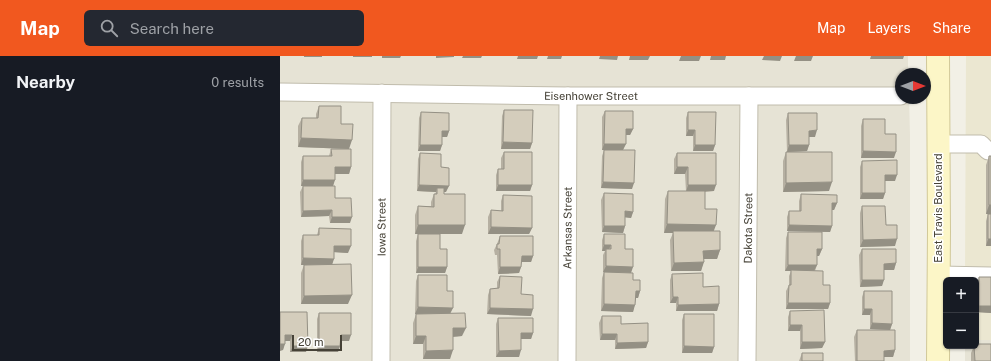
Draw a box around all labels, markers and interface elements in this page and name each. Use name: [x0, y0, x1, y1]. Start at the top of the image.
search box: [84, 10, 364, 46]
text: Map: [20, 17, 60, 39]
icon: search: [98, 17, 120, 39]
text: Search here: [130, 20, 214, 37]
text: Map: [817, 20, 845, 36]
text: Layers: [867, 20, 911, 36]
text: Share: [933, 20, 971, 36]
north arrow: [895, 68, 931, 104]
text: Nearby: [16, 72, 75, 92]
text: 0 results: [211, 75, 264, 90]
street label: Eisenhower Street: [544, 90, 638, 102]
street label: East Travis Boulevard: [932, 153, 944, 263]
street label: Arkansas Street: [561, 187, 574, 269]
street label: Dakota Street: [742, 193, 754, 263]
street label: Iowa Street: [375, 198, 388, 256]
map controls: [943, 277, 979, 349]
button: +: [943, 277, 979, 313]
button: −: [943, 313, 979, 349]
scale bar: [292, 333, 342, 352]
text: 20 m: [298, 336, 323, 348]

